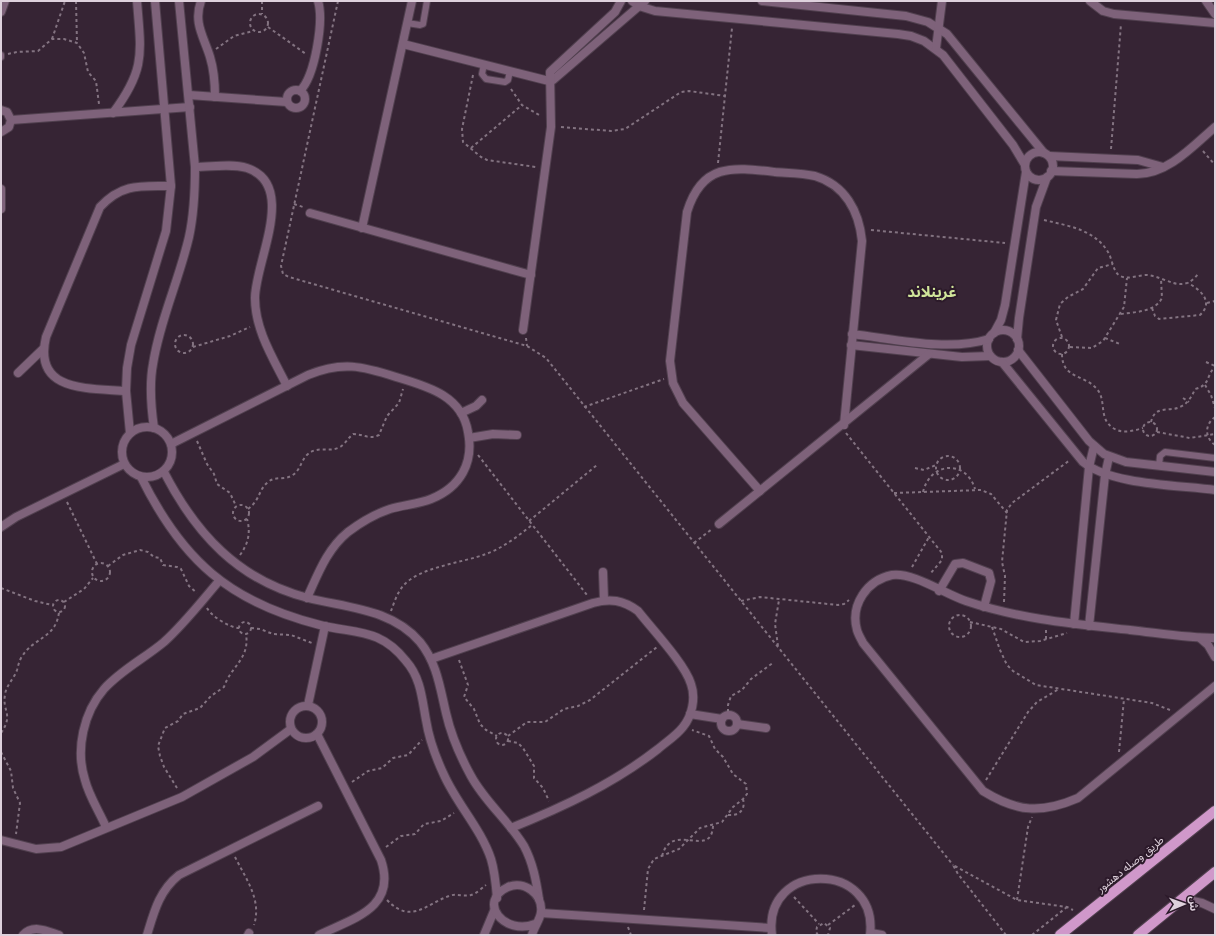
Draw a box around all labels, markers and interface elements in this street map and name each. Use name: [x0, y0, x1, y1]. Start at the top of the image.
district label: غرينلاند: [907, 283, 957, 301]
street label: طريق وصله دهشور: [1093, 833, 1167, 896]
north arrow: [1164, 884, 1204, 924]
text: ش: [1187, 896, 1200, 911]

